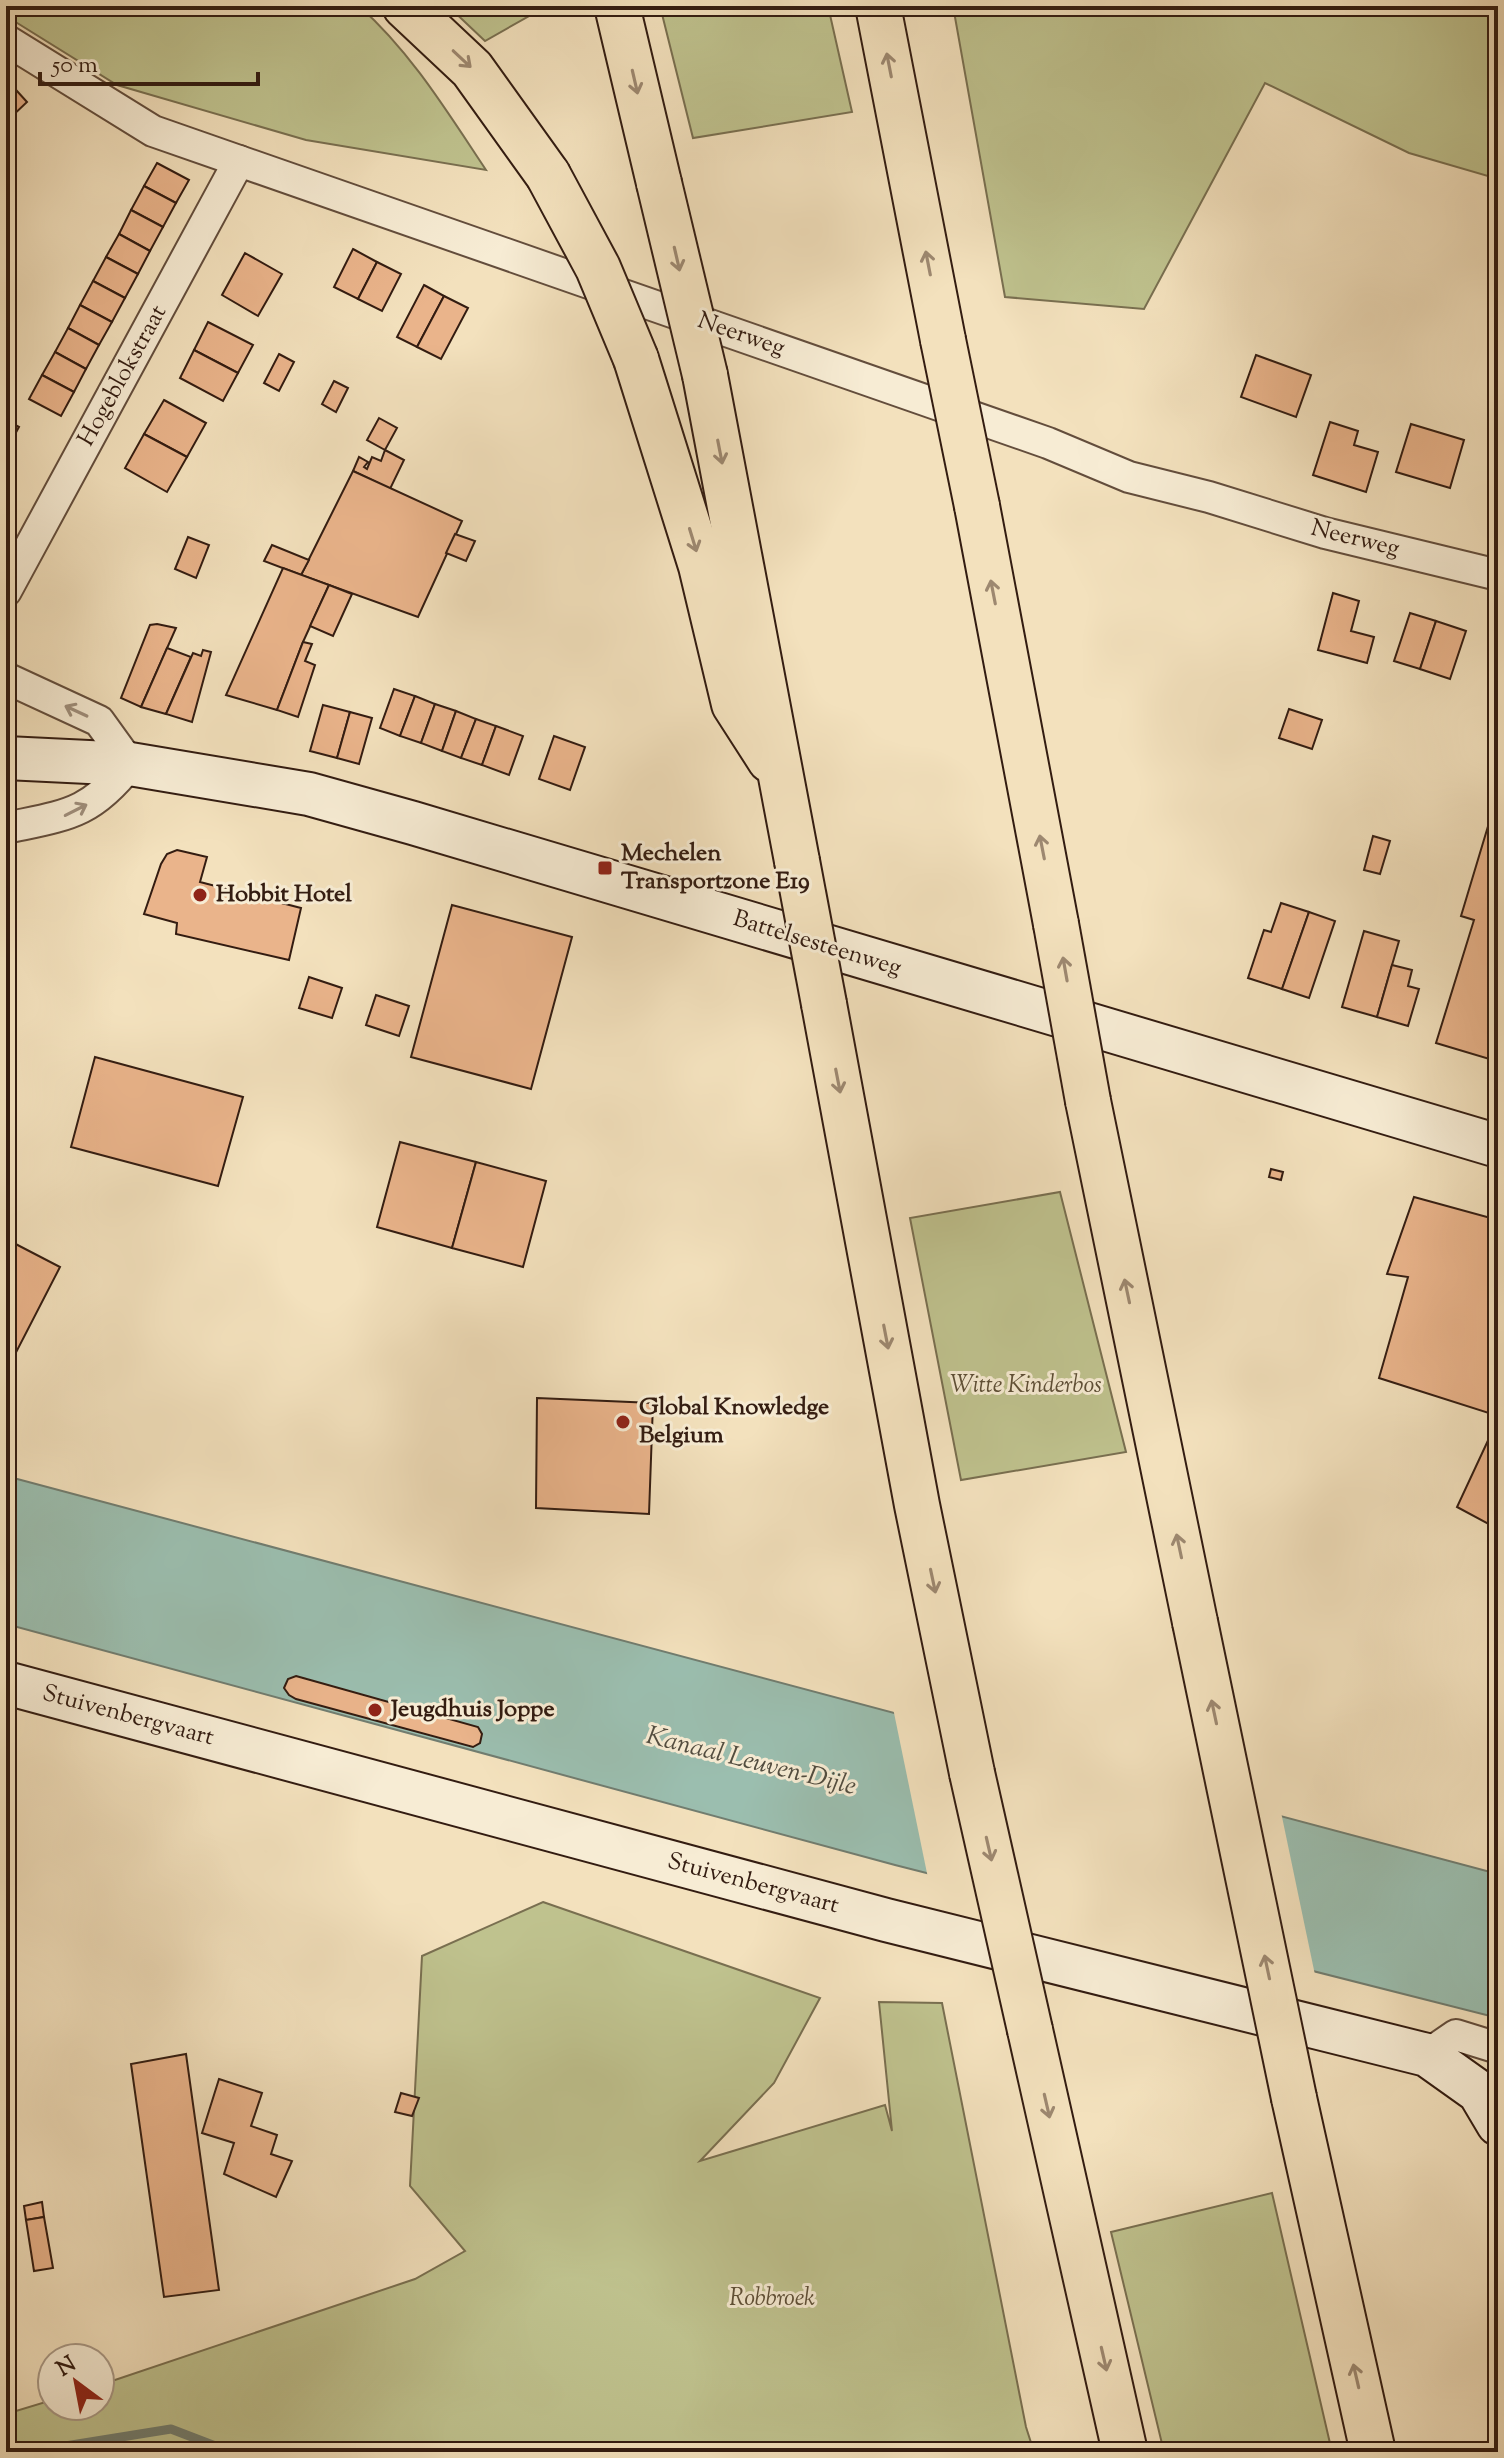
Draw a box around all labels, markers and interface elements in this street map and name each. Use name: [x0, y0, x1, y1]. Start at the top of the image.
scale bar: [40, 36, 258, 86]
text: 50 m: [50, 49, 98, 83]
one-way arrow: [452, 50, 472, 69]
one-way arrow: [881, 52, 896, 78]
one-way arrow: [629, 69, 644, 94]
one-way arrow: [671, 246, 686, 271]
one-way arrow: [920, 251, 935, 277]
street label: Hogeblokstraat: [70, 299, 176, 453]
street label: Neerweg: [693, 304, 790, 366]
one-way arrow: [713, 438, 728, 464]
street label: Neerweg: [1307, 512, 1403, 566]
one-way arrow: [686, 527, 701, 552]
one-way arrow: [985, 580, 1000, 605]
one-way arrow: [65, 703, 89, 718]
one-way arrow: [63, 802, 87, 817]
one-way arrow: [1034, 835, 1049, 861]
place label: Mechelen Transportzone E19: [621, 837, 810, 899]
marker: Mechelen Transportzone E19: [596, 859, 614, 877]
place label: Hobbit Hotel: [216, 878, 352, 912]
marker: Hobbit Hotel: [191, 886, 209, 904]
street label: Battelsesteenweg: [729, 902, 906, 986]
one-way arrow: [1056, 957, 1071, 983]
one-way arrow: [832, 1068, 847, 1093]
one-way arrow: [1119, 1279, 1134, 1304]
one-way arrow: [879, 1323, 894, 1349]
park label: Witte Kinderbos: [950, 1369, 1102, 1403]
place label: Global Knowledge Belgium: [639, 1391, 829, 1453]
marker: Global Knowledge Belgium: [614, 1413, 632, 1431]
one-way arrow: [1171, 1533, 1186, 1559]
one-way arrow: [926, 1568, 941, 1594]
street label: Stuivenbergvaart: [38, 1677, 218, 1755]
place label: Jeugdhuis Joppe: [389, 1693, 555, 1727]
one-way arrow: [1206, 1700, 1221, 1725]
marker: Jeugdhuis Joppe: [366, 1701, 384, 1719]
water label: Kanaal Leuven-Dijle: [642, 1718, 860, 1806]
one-way arrow: [982, 1836, 997, 1861]
street label: Stuivenbergvaart: [663, 1845, 843, 1923]
one-way arrow: [1258, 1954, 1273, 1980]
one-way arrow: [1040, 2092, 1055, 2118]
park label: Robbroek: [729, 2282, 815, 2316]
north arrow: [36, 2342, 116, 2422]
one-way arrow: [1098, 2346, 1113, 2372]
text: N: [51, 2349, 83, 2386]
one-way arrow: [1348, 2364, 1363, 2389]

